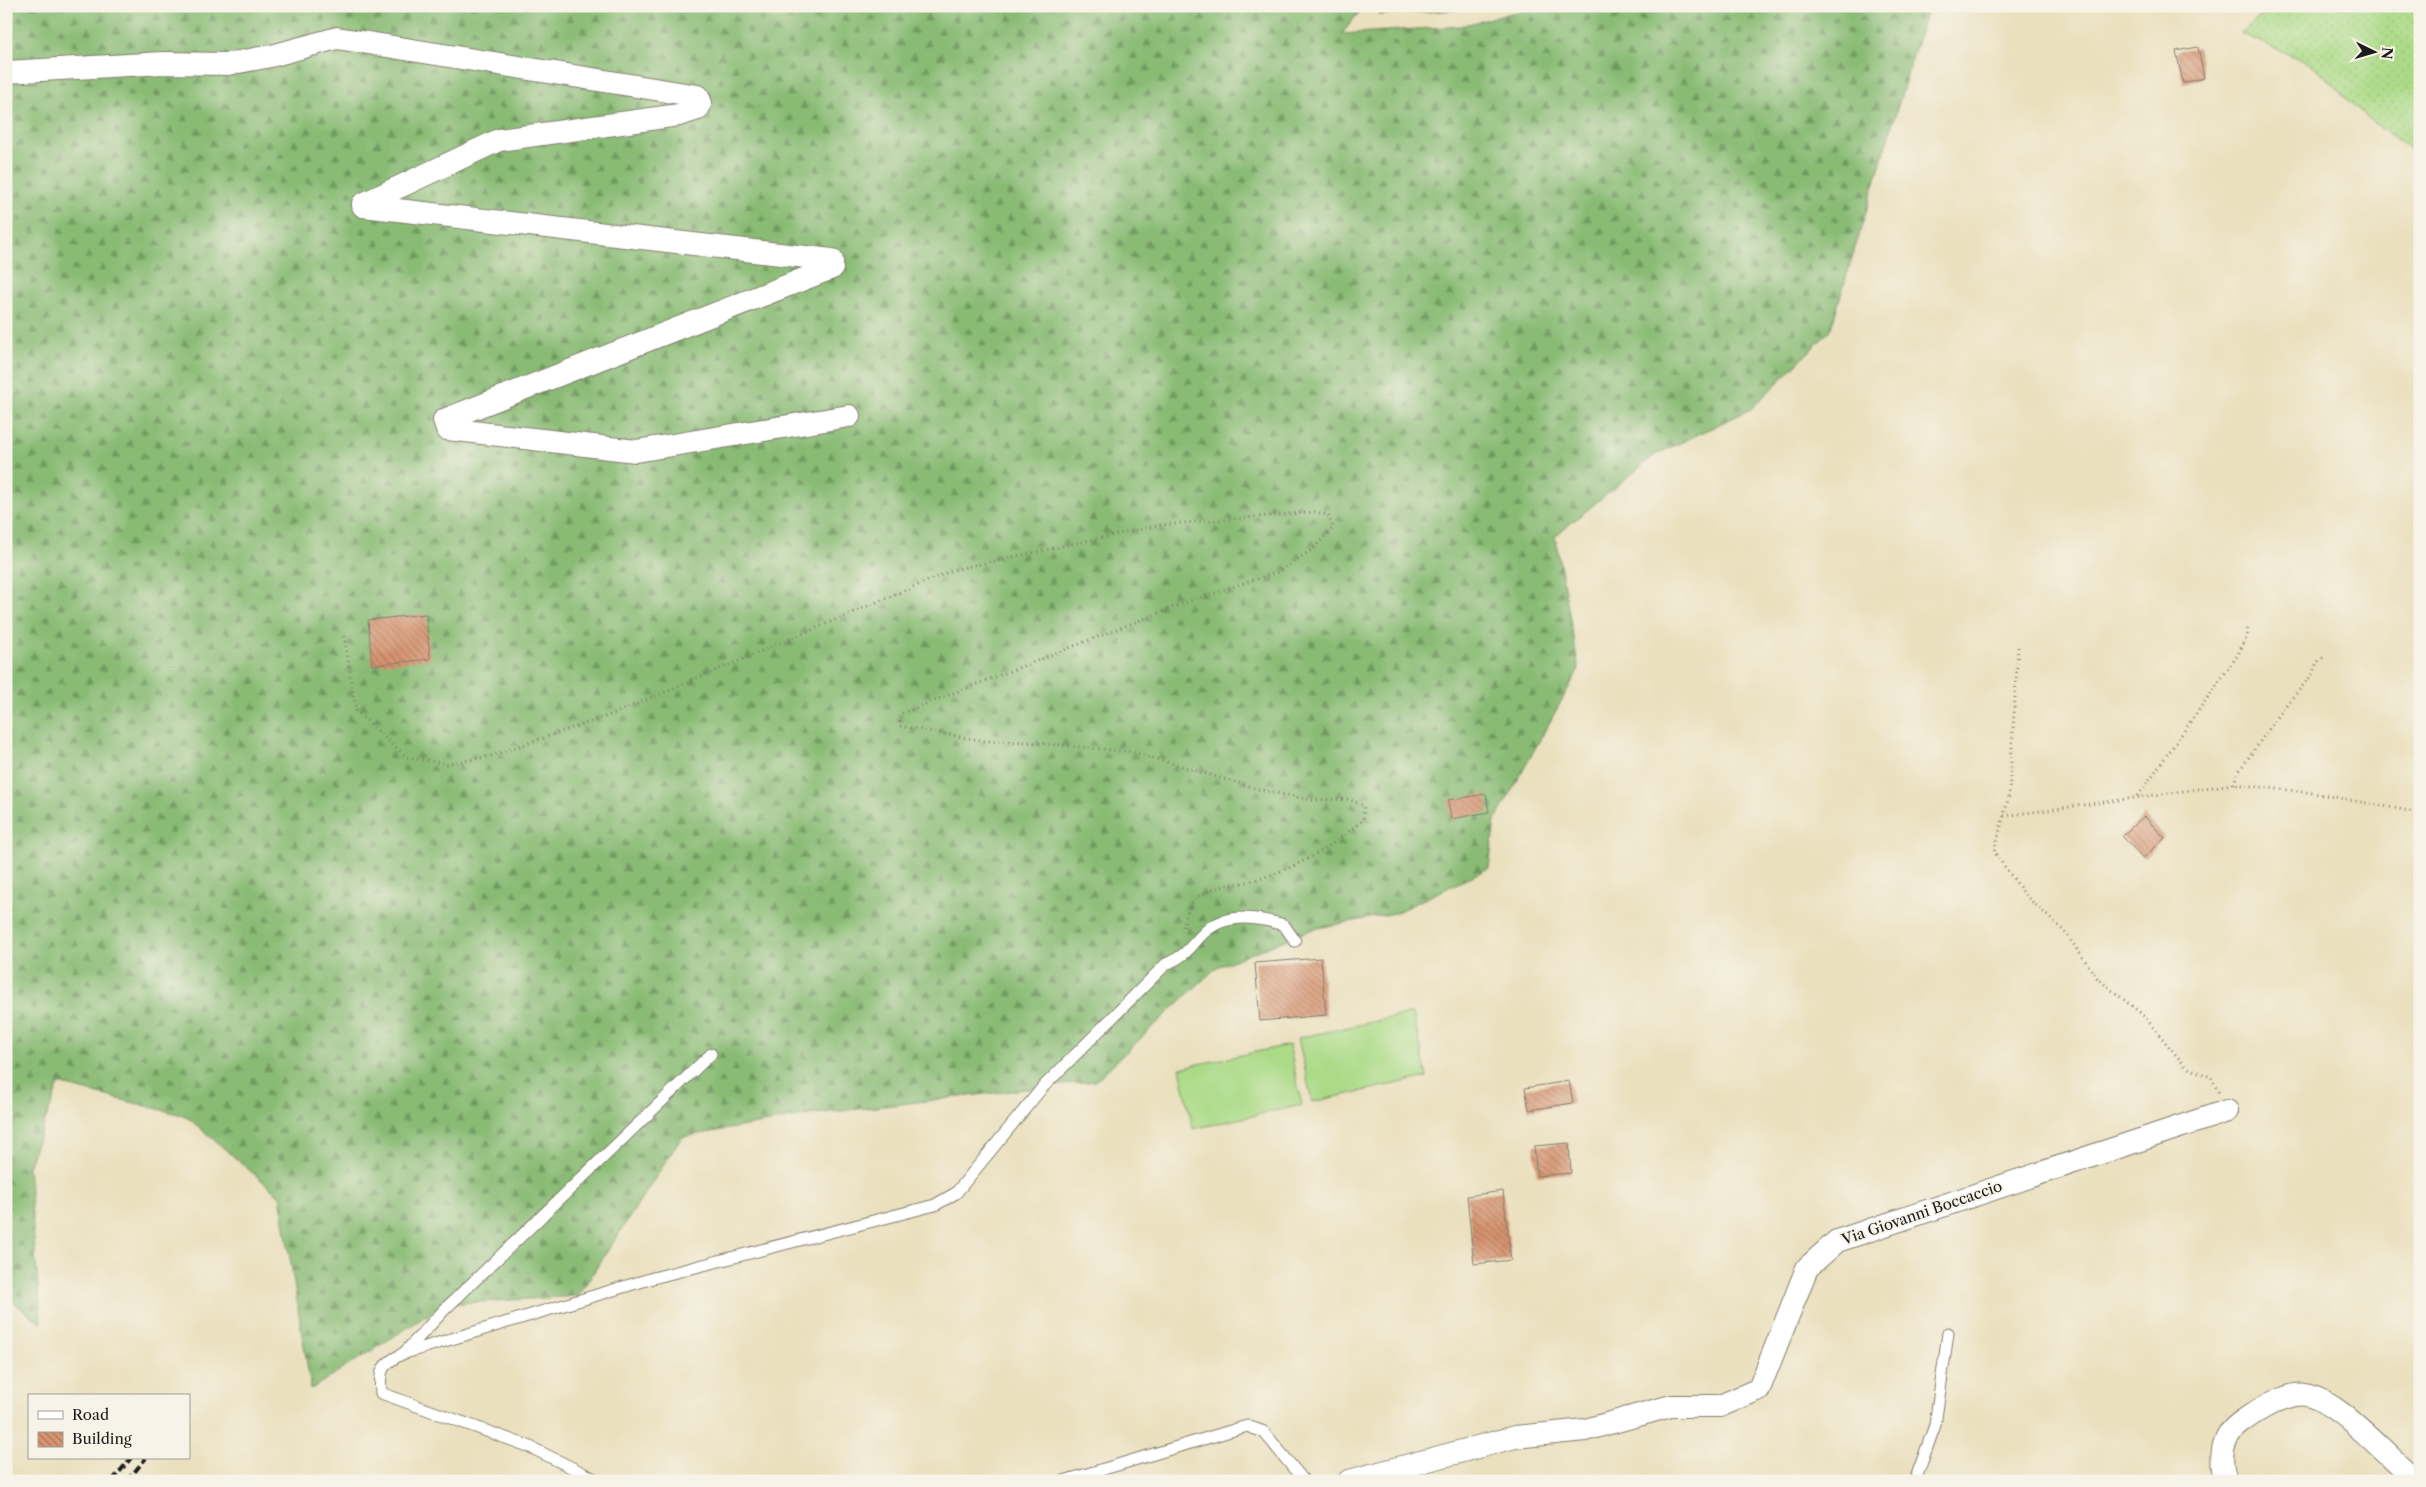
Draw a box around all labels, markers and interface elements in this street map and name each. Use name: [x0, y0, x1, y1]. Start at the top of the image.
north arrow: [2348, 28, 2398, 78]
text: N: [2377, 46, 2396, 60]
street label: Via Giovanni Boccaccio: [1838, 1176, 2005, 1249]
legend: [28, 1394, 190, 1460]
text: Road: [72, 1405, 109, 1424]
text: Building: [72, 1429, 132, 1448]

